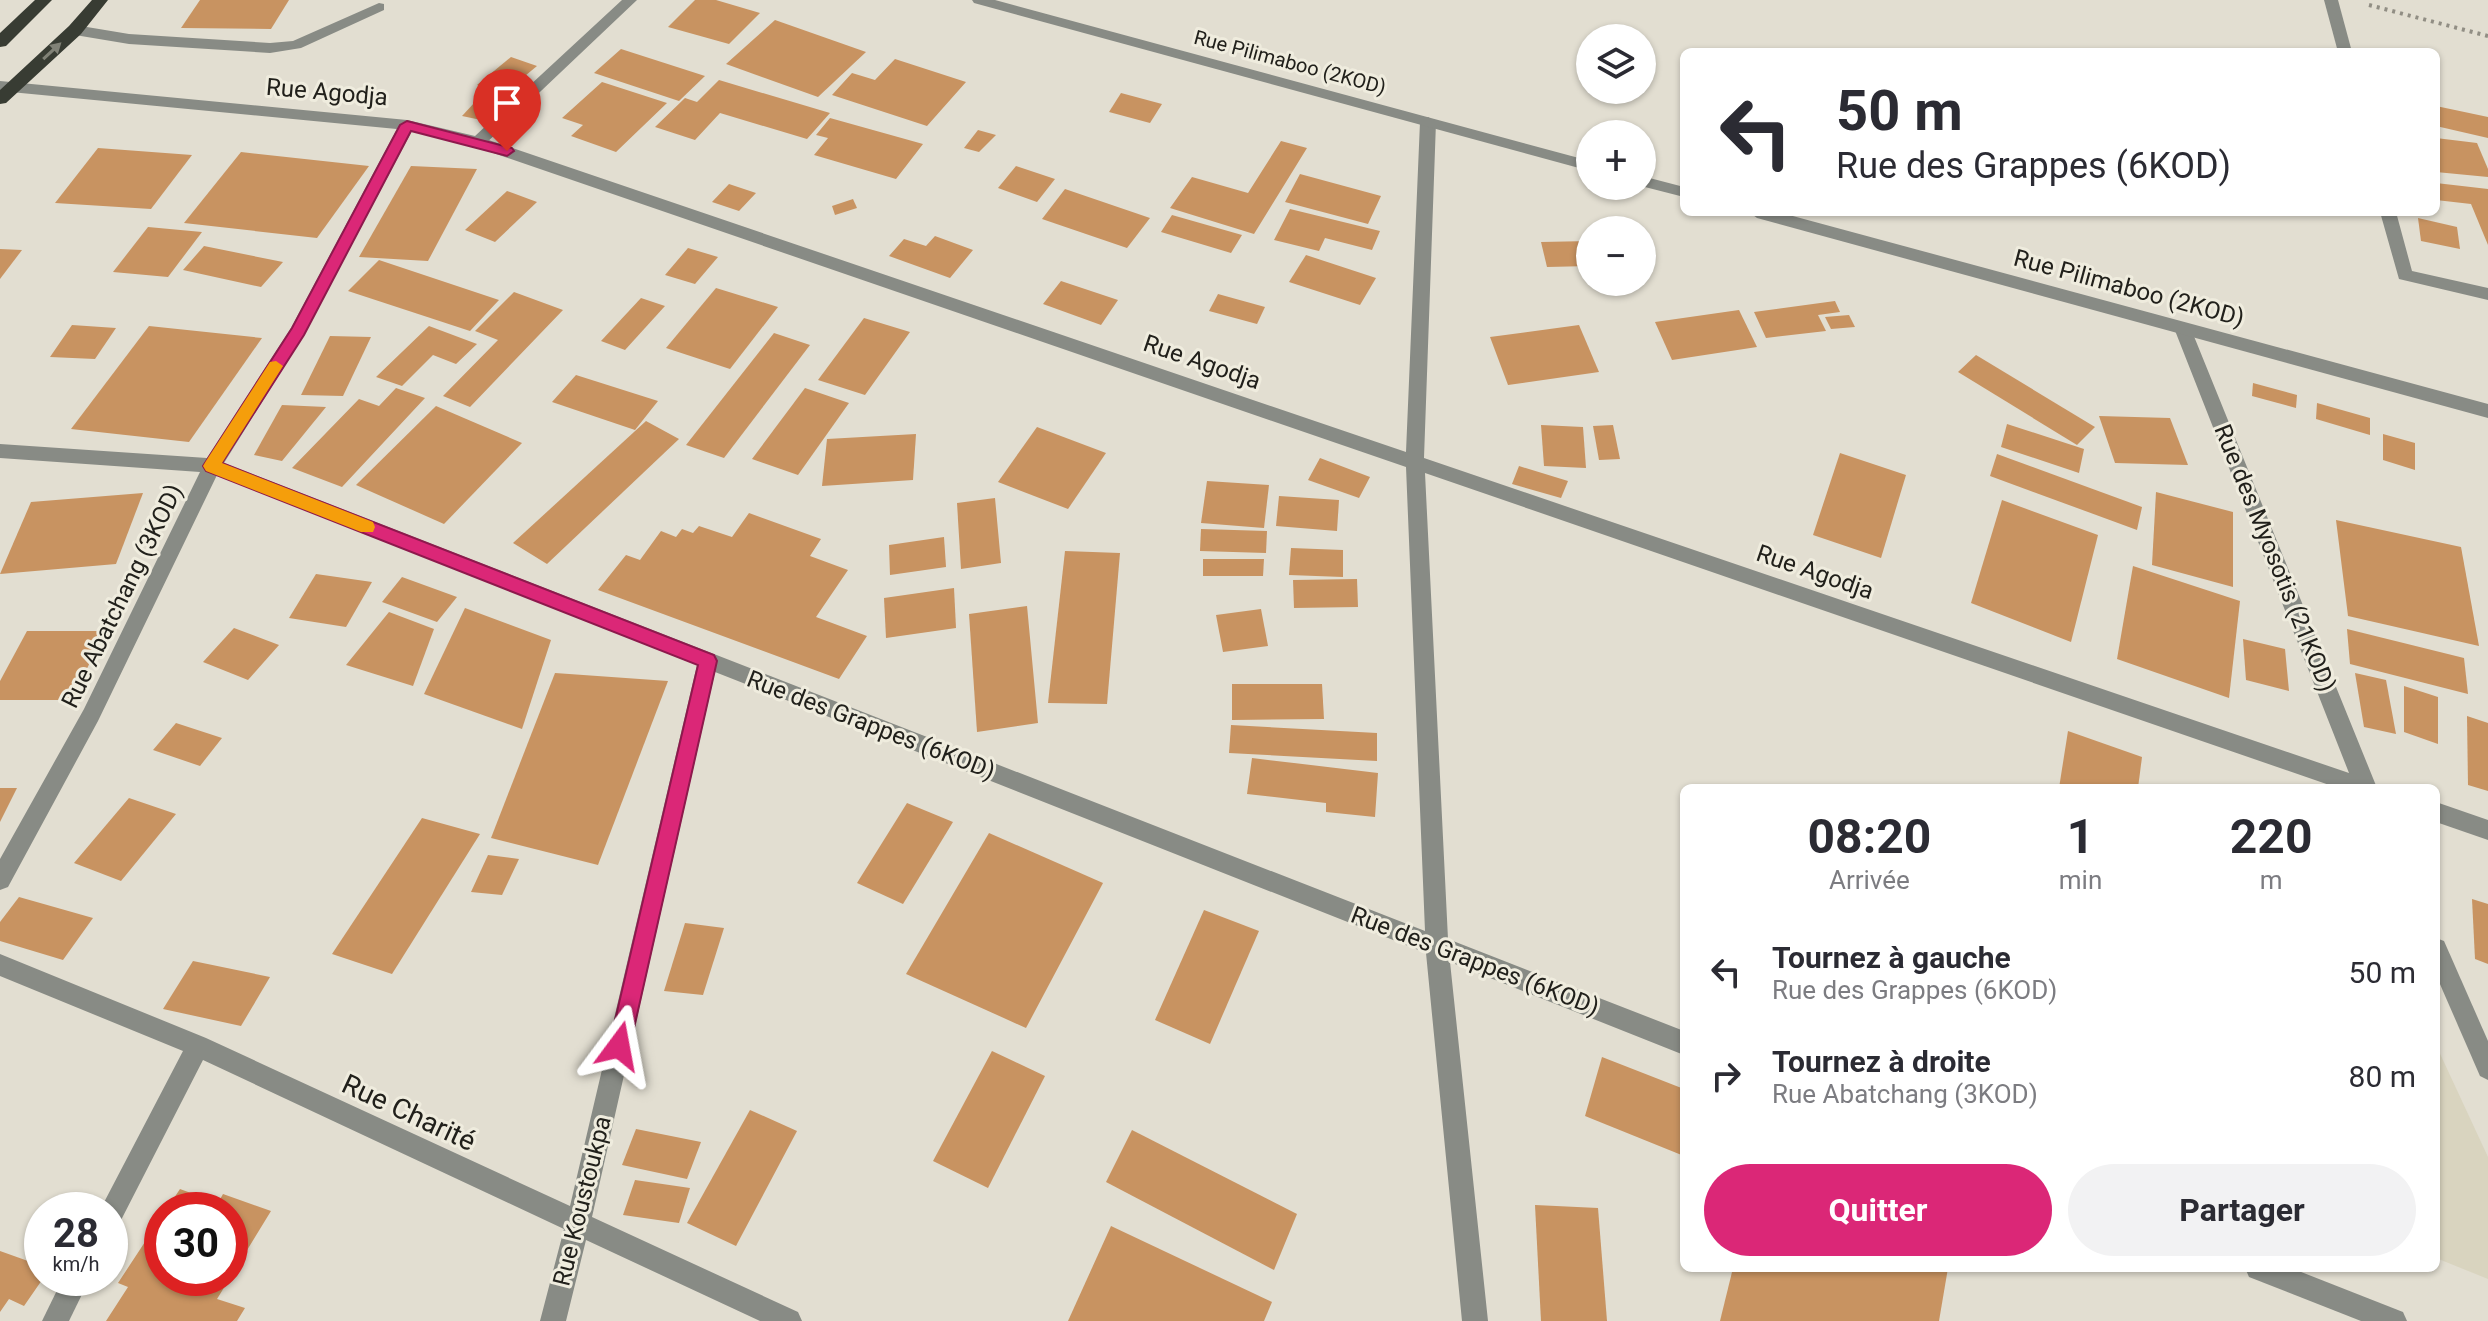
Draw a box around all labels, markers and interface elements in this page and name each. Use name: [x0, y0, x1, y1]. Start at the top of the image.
map controls: [1576, 24, 1656, 296]
button: layers: [1576, 24, 1656, 104]
street label: Rue Pilimaboo (2KOD): [1191, 25, 1389, 99]
one-way arrow: [42, 43, 61, 61]
pin: [473, 69, 541, 151]
street label: Rue Agodja: [265, 73, 389, 111]
text: 50 m: [1836, 78, 1963, 144]
icon: left: [1704, 80, 1808, 184]
icon: arrive: [485, 81, 529, 125]
button: +: [1576, 120, 1656, 200]
text: Rue des Grappes (6KOD): [1836, 145, 2231, 187]
button: −: [1576, 216, 1656, 296]
street label: Rue Pilimaboo (2KOD): [2011, 244, 2247, 332]
street label: Rue Agodja: [1140, 329, 1264, 395]
street label: Rue des Myosotis (21KOD): [2209, 420, 2341, 696]
street label: Rue Abatchang (3KOD): [56, 480, 188, 712]
street label: Rue Agodja: [1753, 539, 1877, 605]
street label: Rue des Grappes (6KOD): [743, 665, 999, 785]
text: 08:20: [1808, 808, 1931, 865]
text: 1: [2067, 808, 2094, 865]
text: 220: [2230, 808, 2312, 865]
text: Arrivée: [1829, 865, 1910, 895]
text: min: [2059, 865, 2102, 895]
text: m: [2260, 865, 2283, 895]
street label: Rue des Grappes (6KOD): [1347, 901, 1603, 1021]
text: Tournez à gauche: [1772, 940, 2011, 975]
icon: left: [1704, 950, 1748, 994]
text: 50 m: [2349, 955, 2416, 990]
text: Rue des Grappes (6KOD): [1772, 975, 2057, 1005]
position arrow: [577, 1004, 661, 1088]
text: Tournez à droite: [1772, 1044, 1991, 1079]
icon: right: [1704, 1054, 1748, 1098]
text: 80 m: [2349, 1059, 2416, 1094]
street label: Rue Charité: [337, 1067, 481, 1158]
text: Rue Abatchang (3KOD): [1772, 1079, 2038, 1109]
street label: Rue Koustoukpa: [547, 1113, 617, 1289]
button: Quitter: [1704, 1164, 2052, 1256]
button: Partager: [2068, 1164, 2416, 1256]
speed limit sign: 30: [144, 1192, 248, 1296]
text: 28: [53, 1210, 99, 1257]
text: km/h: [53, 1252, 99, 1276]

